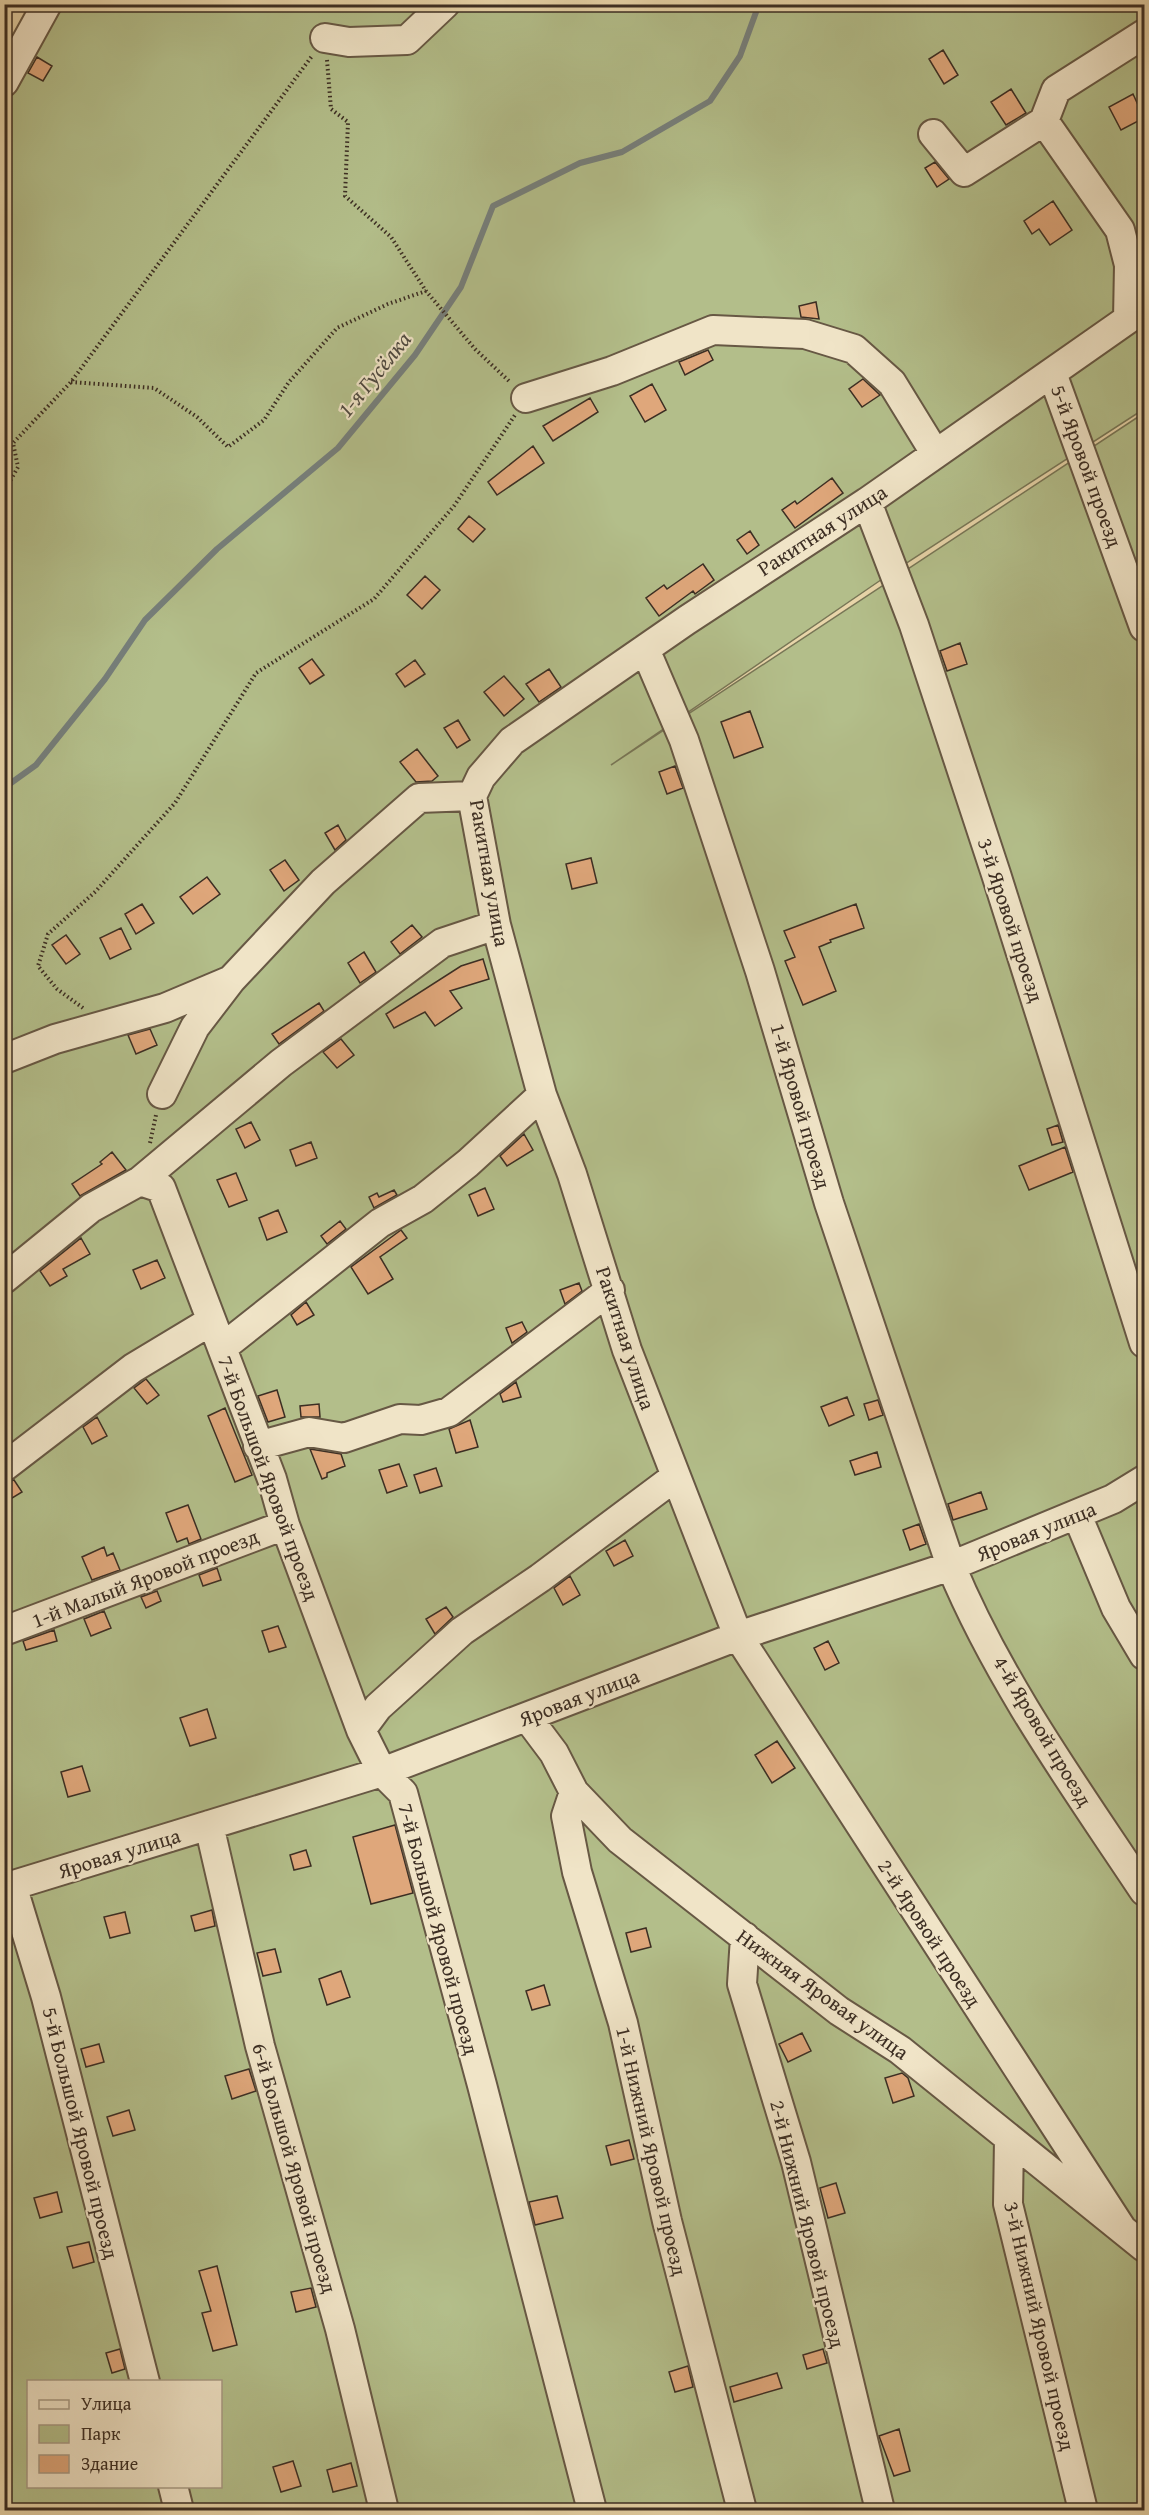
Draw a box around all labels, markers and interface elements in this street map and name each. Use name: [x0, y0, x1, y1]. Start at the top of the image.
water label: 1-я Гусёлка: [330, 324, 418, 424]
street label: 5-й Яровой проезд: [1043, 380, 1131, 552]
street label: Ракитная улица: [751, 476, 893, 584]
street label: Ракитная улица: [462, 797, 518, 949]
street label: 3-й Яровой проезд: [970, 834, 1052, 1007]
street label: 1-й Яровой проезд: [763, 1019, 840, 1193]
street label: Ракитная улица: [588, 1262, 664, 1414]
street label: 7-й Большой Яровой проезд: [210, 1351, 328, 1606]
street label: Яровая улица: [971, 1493, 1100, 1569]
street label: 1-й Малый Яровой проезд: [27, 1520, 264, 1636]
street label: 4-й Яровой проезд: [986, 1650, 1101, 1813]
street label: Яровая улица: [513, 1660, 644, 1735]
street label: 7-й Большой Яровой проезд: [391, 1800, 488, 2059]
street label: Яровая улица: [53, 1820, 184, 1887]
street label: 2-й Яровой проезд: [870, 1853, 990, 2014]
street label: Нижняя Яровая улица: [730, 1921, 916, 2067]
street label: 5-й Большой Яровой проезд: [35, 2004, 128, 2263]
street label: 1-й Нижний Яровой проезд: [608, 2023, 696, 2279]
street label: 6-й Большой Яровой проезд: [244, 2039, 346, 2297]
street label: 2-й Нижний Яровой проезд: [762, 2097, 854, 2352]
street label: 3-й Нижний Яровой проезд: [996, 2198, 1084, 2454]
legend: [27, 2380, 222, 2488]
text: Улица: [81, 2390, 132, 2417]
text: Парк: [81, 2420, 121, 2447]
text: Здание: [81, 2450, 138, 2477]

